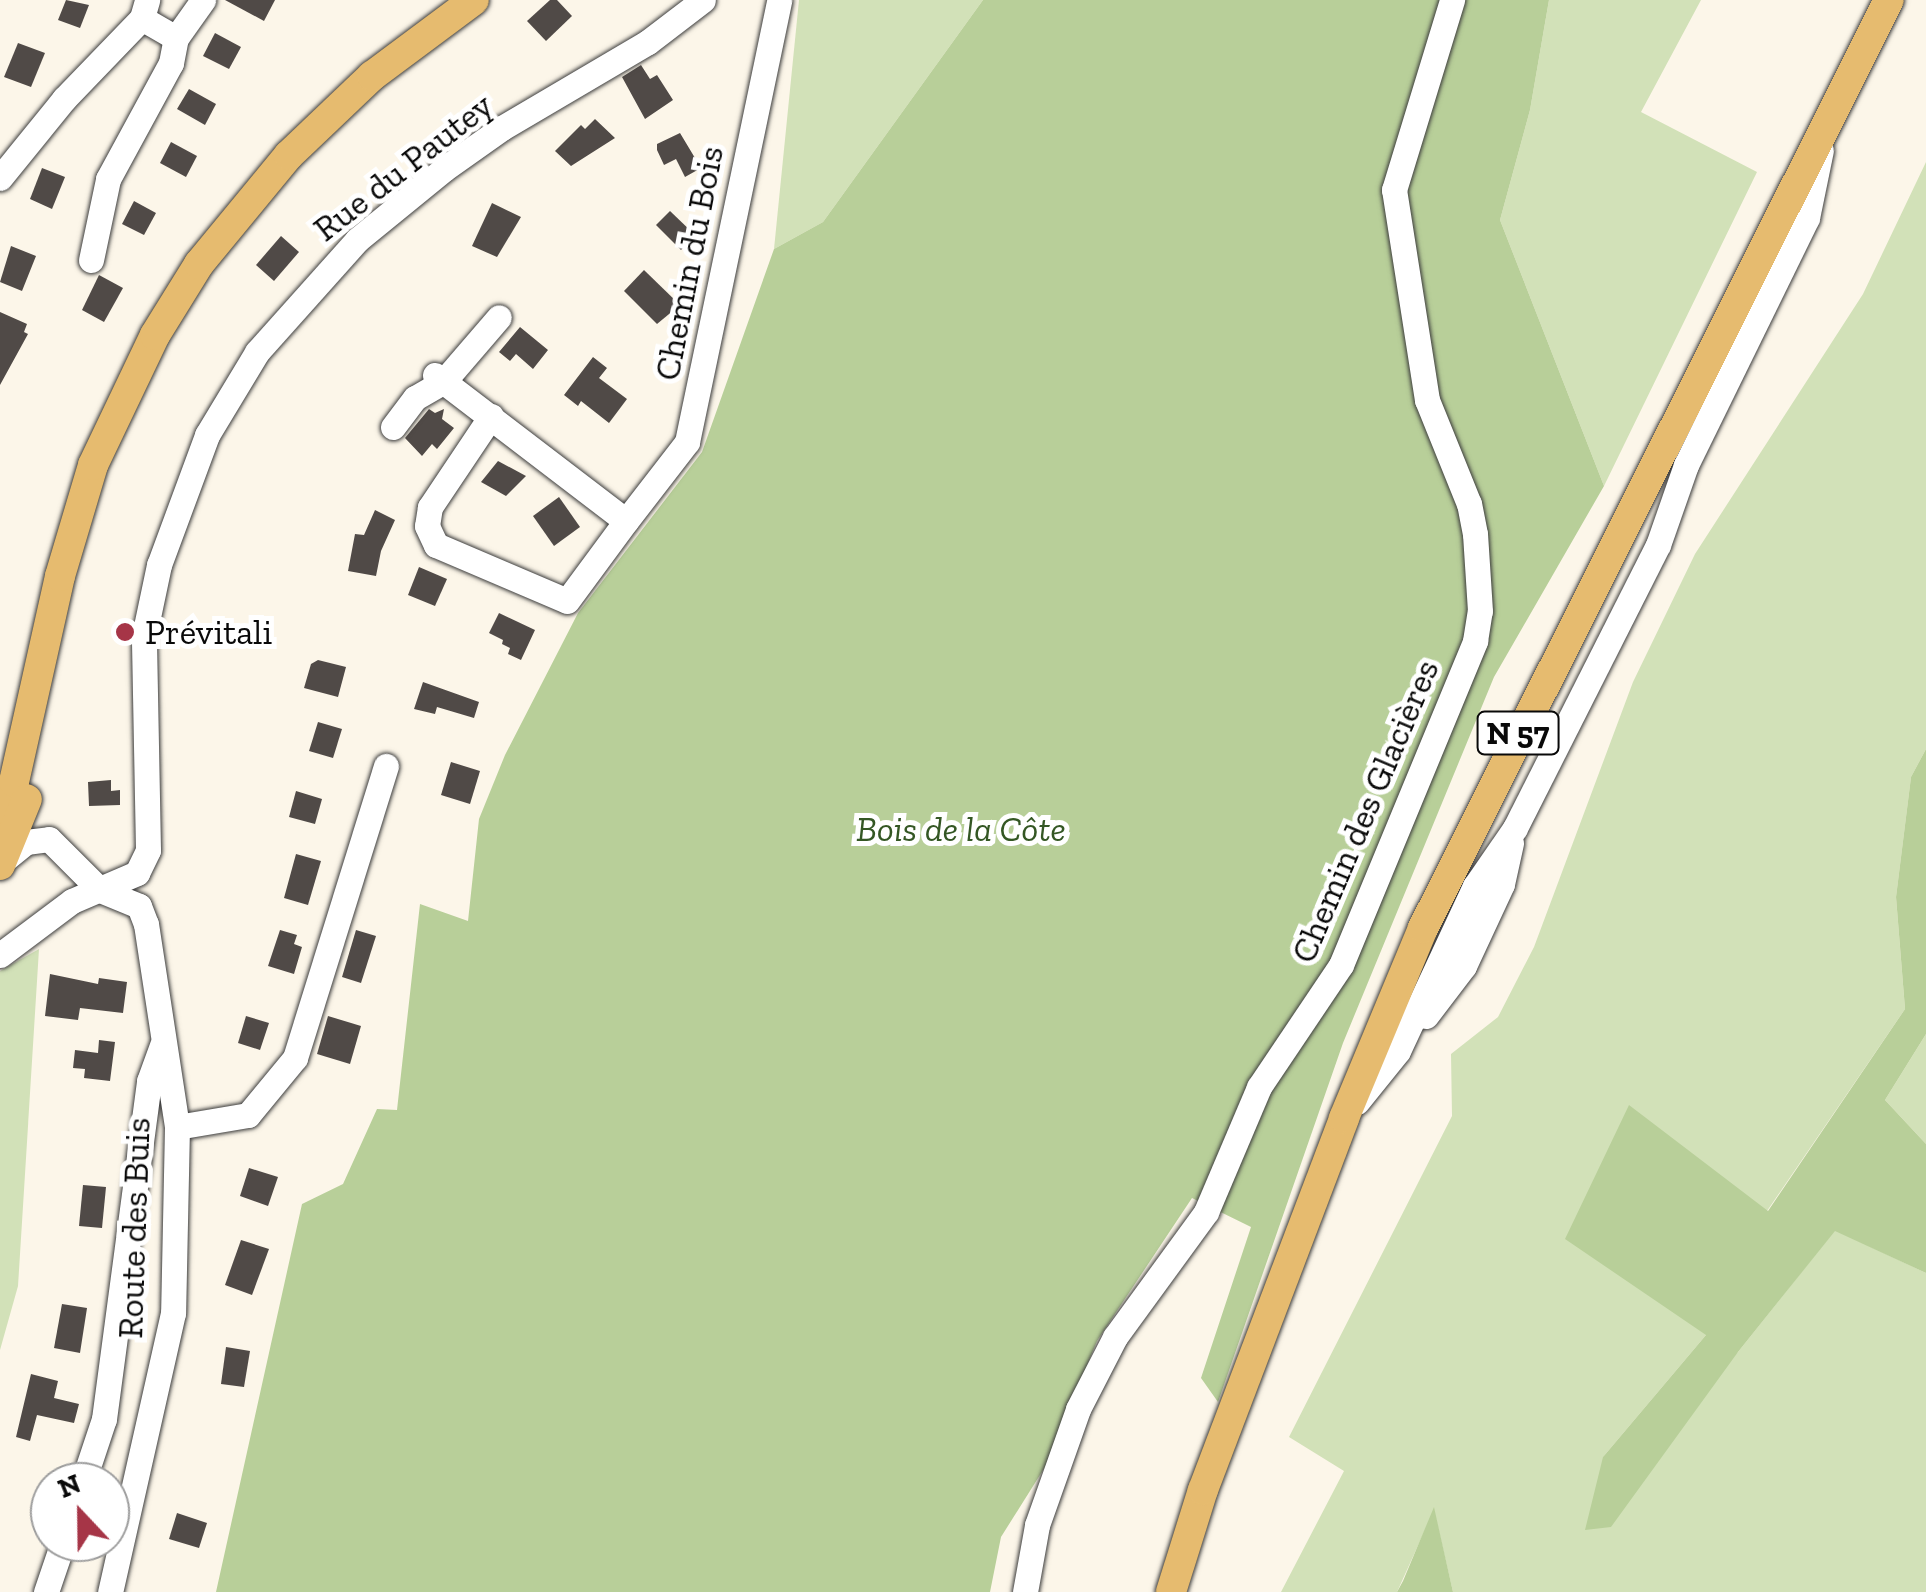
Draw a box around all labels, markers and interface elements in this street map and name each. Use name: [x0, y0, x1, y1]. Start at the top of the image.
street label: Rue du Pautey: [305, 84, 501, 250]
street label: Chemin du Bois: [646, 142, 732, 384]
place label: Prévitali: [145, 611, 272, 653]
marker: Prévitali: [114, 621, 136, 643]
street label: Chemin des Glacières: [1282, 653, 1448, 969]
road number: N 57: [1476, 706, 1560, 760]
park label: Bois de la Côte: [856, 808, 1066, 850]
street label: Route des Buis: [109, 1117, 159, 1339]
north arrow: [30, 1462, 130, 1562]
text: N: [53, 1466, 85, 1505]

